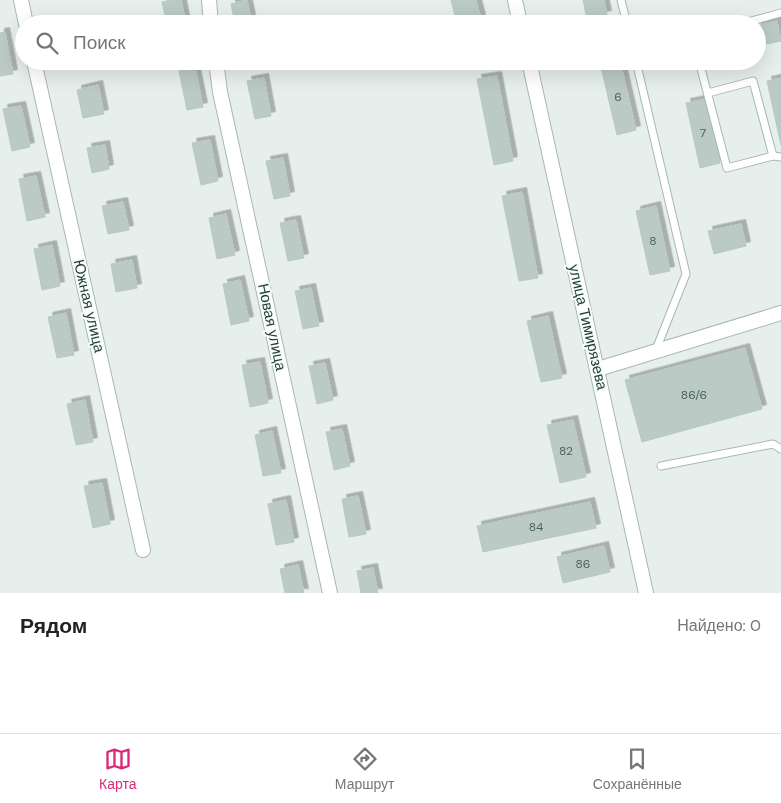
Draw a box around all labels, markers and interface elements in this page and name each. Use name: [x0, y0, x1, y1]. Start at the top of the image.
search box: [15, 15, 766, 70]
icon: search: [33, 29, 61, 57]
text: Поиск: [73, 30, 126, 55]
house number: 6: [614, 89, 622, 105]
house number: 7: [700, 125, 706, 141]
house number: 8: [649, 233, 657, 249]
street label: Южная улица: [69, 257, 110, 355]
street label: улица Тимирязева: [564, 262, 612, 392]
street label: Новая улица: [253, 282, 291, 373]
house number: 86/6: [681, 387, 707, 403]
house number: 82: [559, 443, 573, 459]
house number: 84: [529, 519, 543, 535]
house number: 86: [576, 556, 590, 572]
text: Рядом: [20, 612, 87, 640]
text: Найдено: 0: [677, 615, 761, 636]
tab: Карта: [99, 745, 137, 793]
tab: Маршрут: [335, 745, 394, 793]
tab: Сохранённые: [593, 745, 682, 793]

